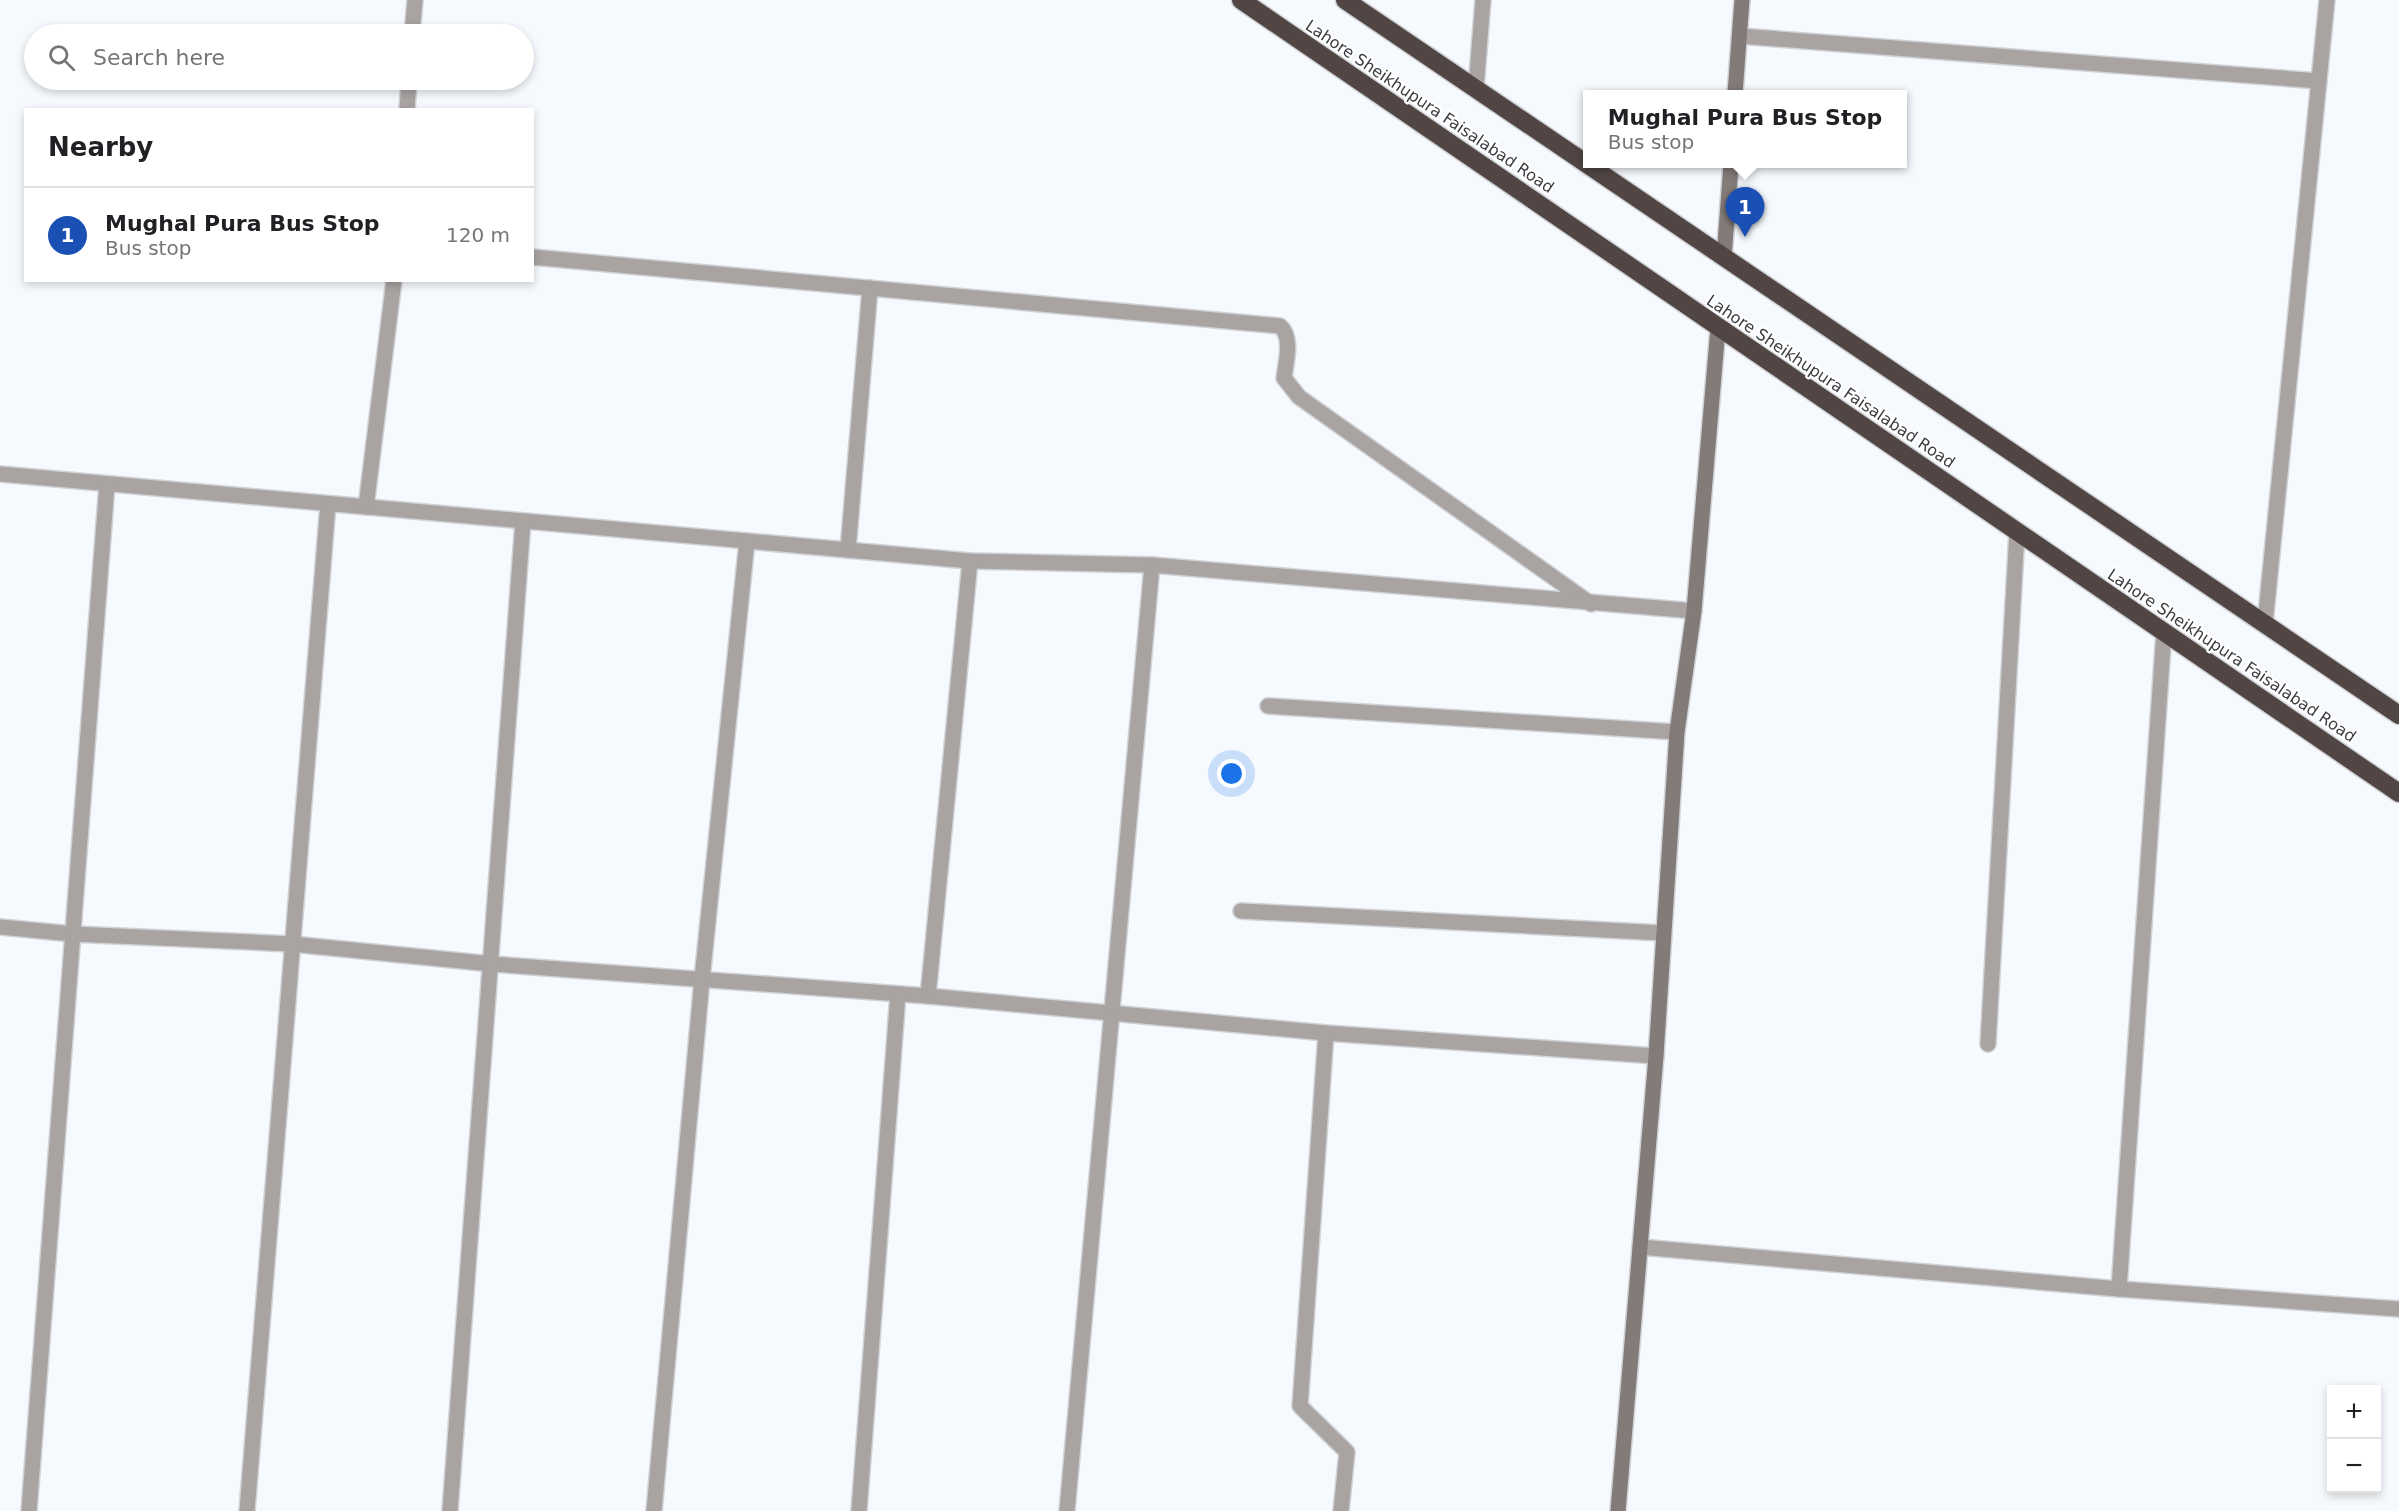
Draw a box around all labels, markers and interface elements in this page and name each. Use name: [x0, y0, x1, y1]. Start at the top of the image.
street label: Lahore Sheikhupura Faisalabad Road: [1302, 16, 1557, 197]
search box: [24, 24, 534, 90]
icon: search: [45, 41, 78, 74]
text: Search here: [93, 45, 225, 70]
popup: [1583, 90, 1907, 168]
text: Mughal Pura Bus Stop: [1608, 105, 1882, 130]
text: Bus stop: [1608, 130, 1694, 154]
text: Nearby: [48, 132, 153, 162]
pin: 1: [1726, 188, 1764, 237]
text: Mughal Pura Bus Stop: [105, 211, 380, 236]
text: 1: [61, 223, 74, 247]
text: 120 m: [446, 223, 510, 247]
text: Bus stop: [105, 236, 191, 260]
street label: Lahore Sheikhupura Faisalabad Road: [1703, 291, 1958, 472]
street label: Lahore Sheikhupura Faisalabad Road: [2104, 565, 2359, 746]
your location: [1217, 759, 1246, 788]
map controls: [2327, 1385, 2381, 1493]
button: +: [2327, 1385, 2381, 1439]
button: −: [2327, 1439, 2381, 1493]

